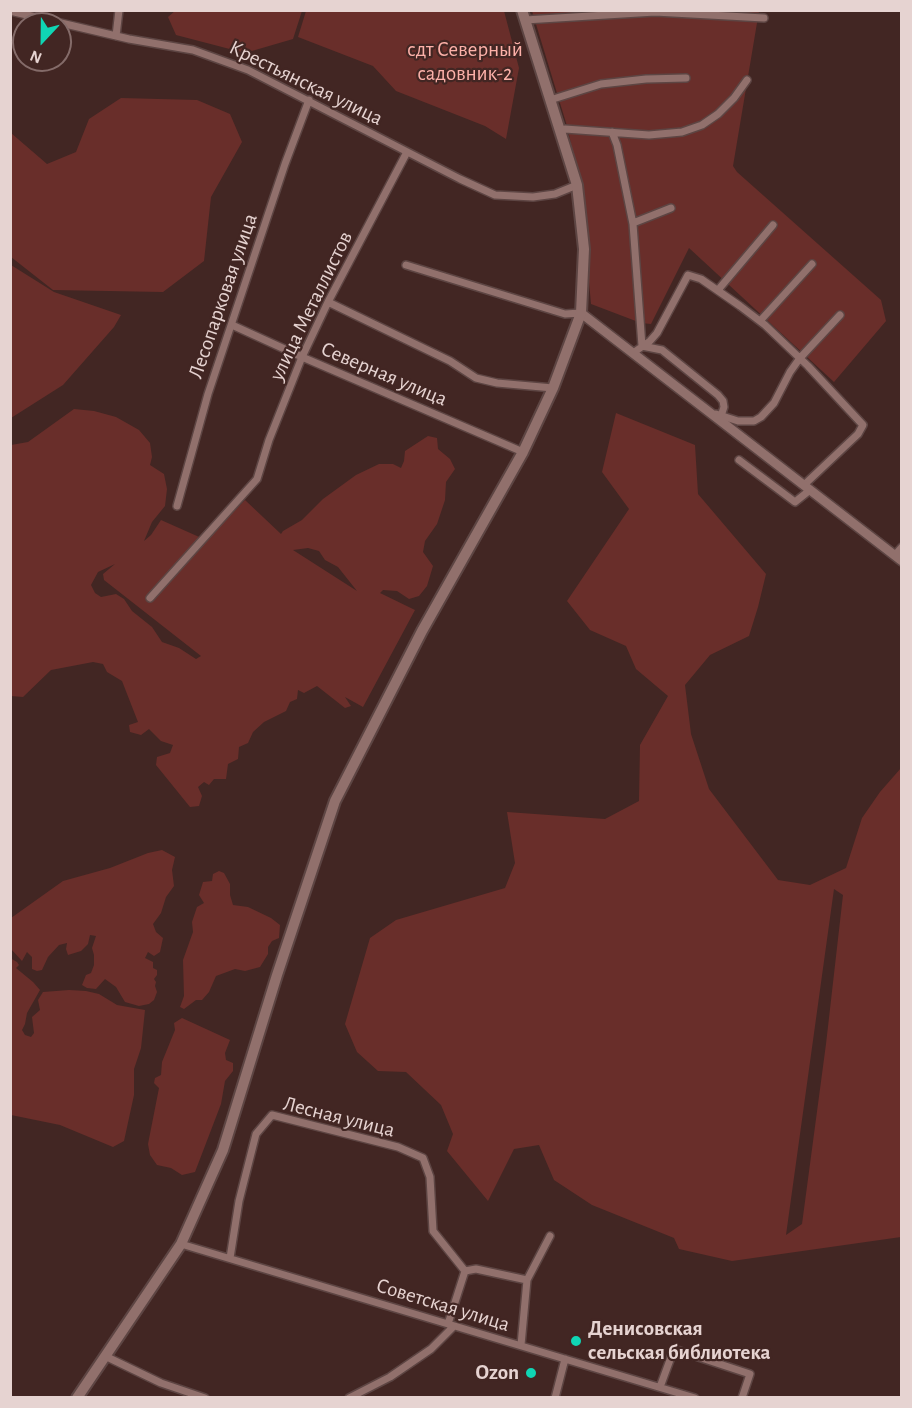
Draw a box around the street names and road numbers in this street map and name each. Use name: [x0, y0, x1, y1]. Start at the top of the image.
street label: Крестьянская улица: [225, 35, 387, 131]
street label: Лесопарковая улица: [183, 210, 263, 382]
street label: улица Металлистов: [264, 227, 358, 385]
street label: Северная улица: [317, 336, 451, 412]
street label: Лесная улица: [281, 1091, 397, 1143]
street label: Советская улица: [373, 1273, 513, 1337]

